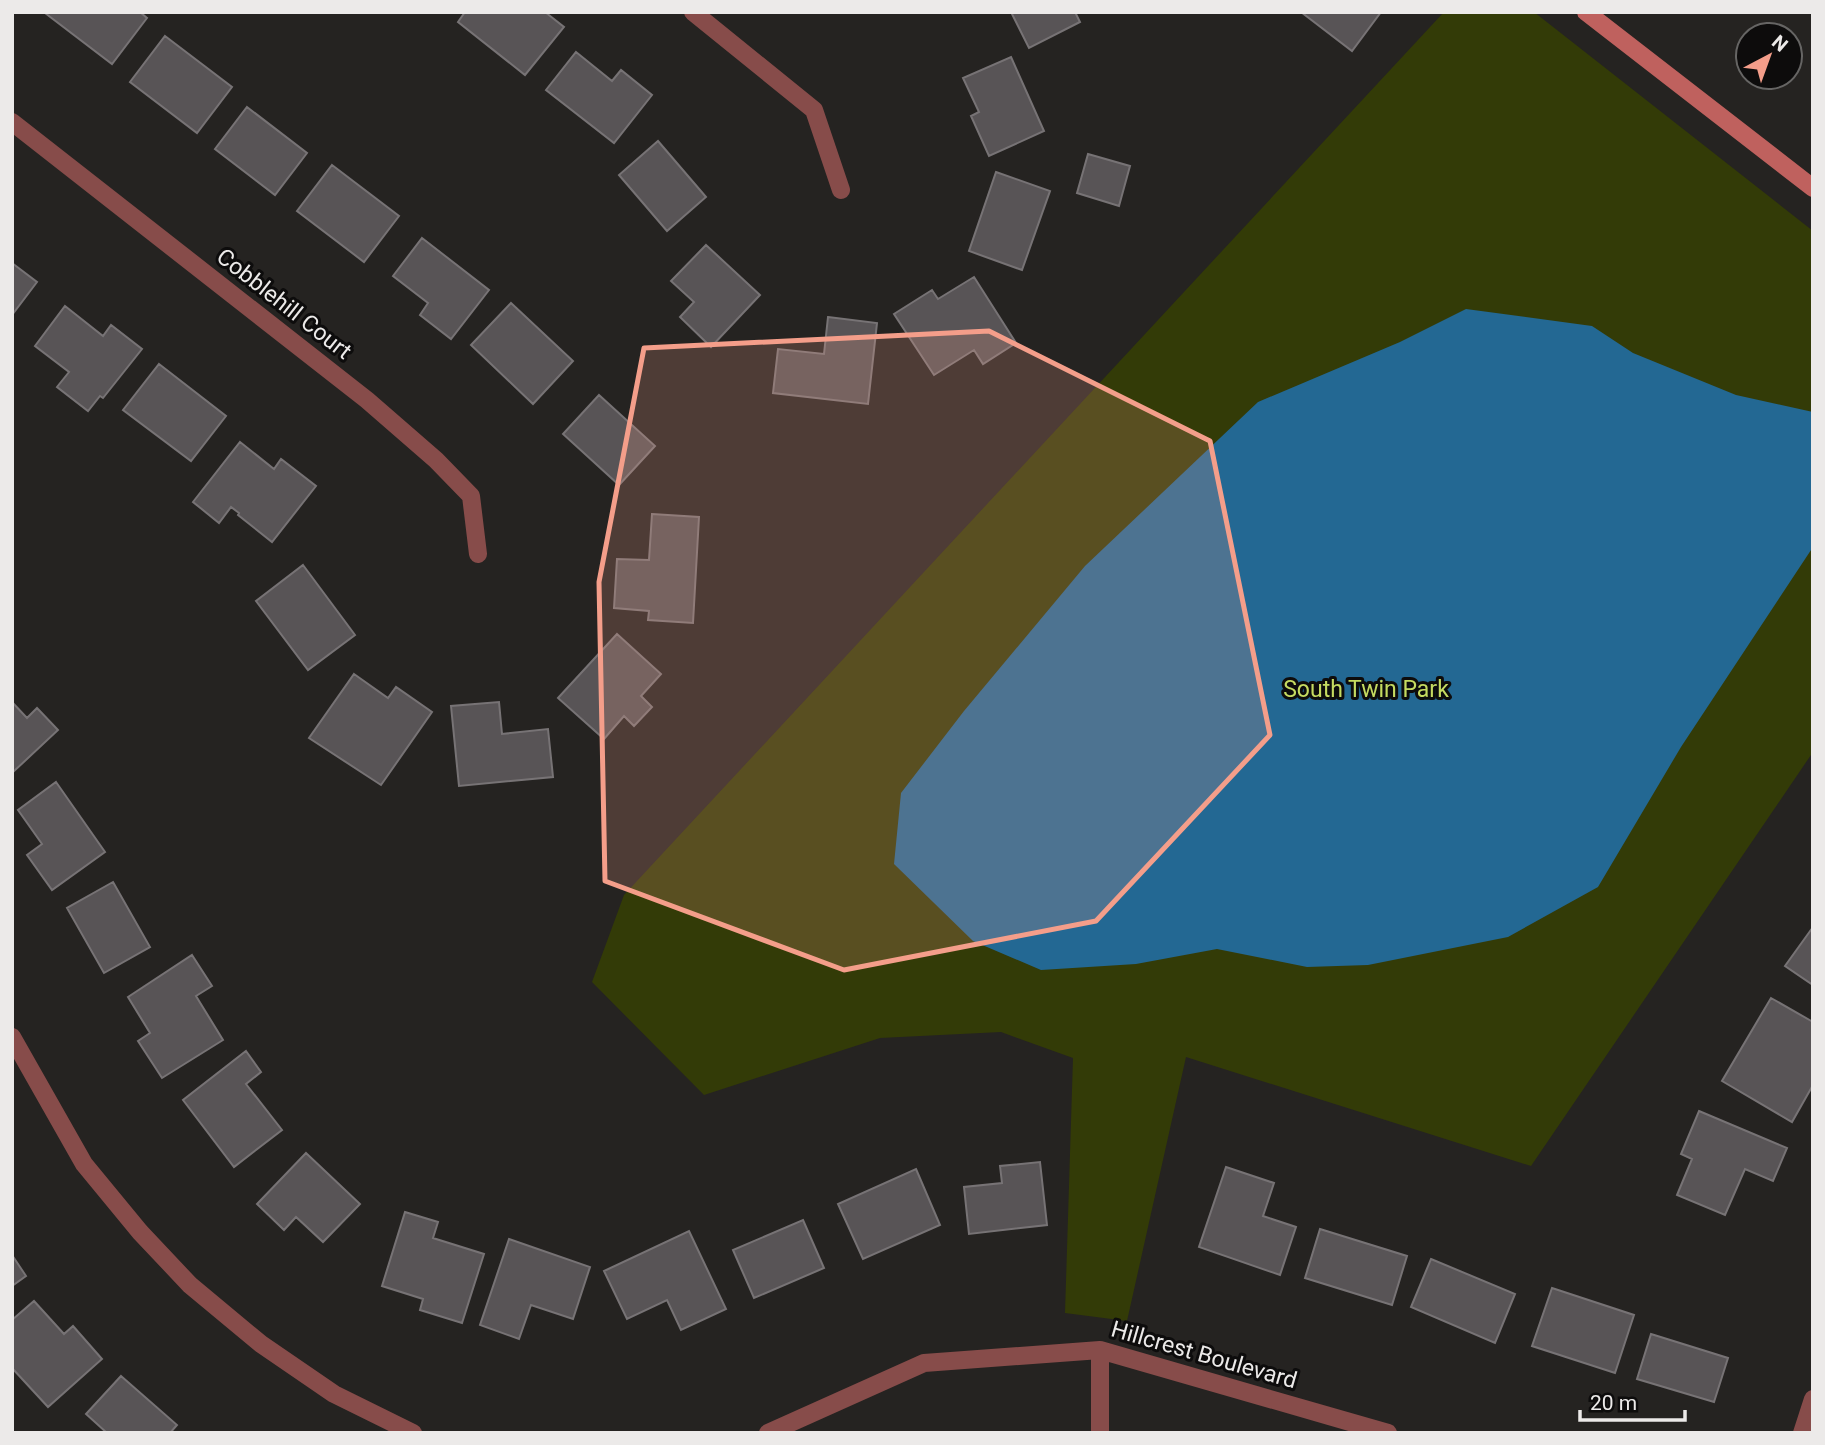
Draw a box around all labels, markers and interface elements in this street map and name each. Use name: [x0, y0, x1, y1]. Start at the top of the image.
north arrow: [1734, 21, 1804, 91]
text: N: [1767, 30, 1792, 57]
street label: Cobblehill Court: [211, 243, 357, 365]
park label: South Twin Park: [1283, 676, 1449, 703]
street label: Hillcrest Boulevard: [1108, 1316, 1300, 1394]
scale bar: [1580, 1378, 1685, 1422]
text: 20 m: [1590, 1391, 1637, 1415]

